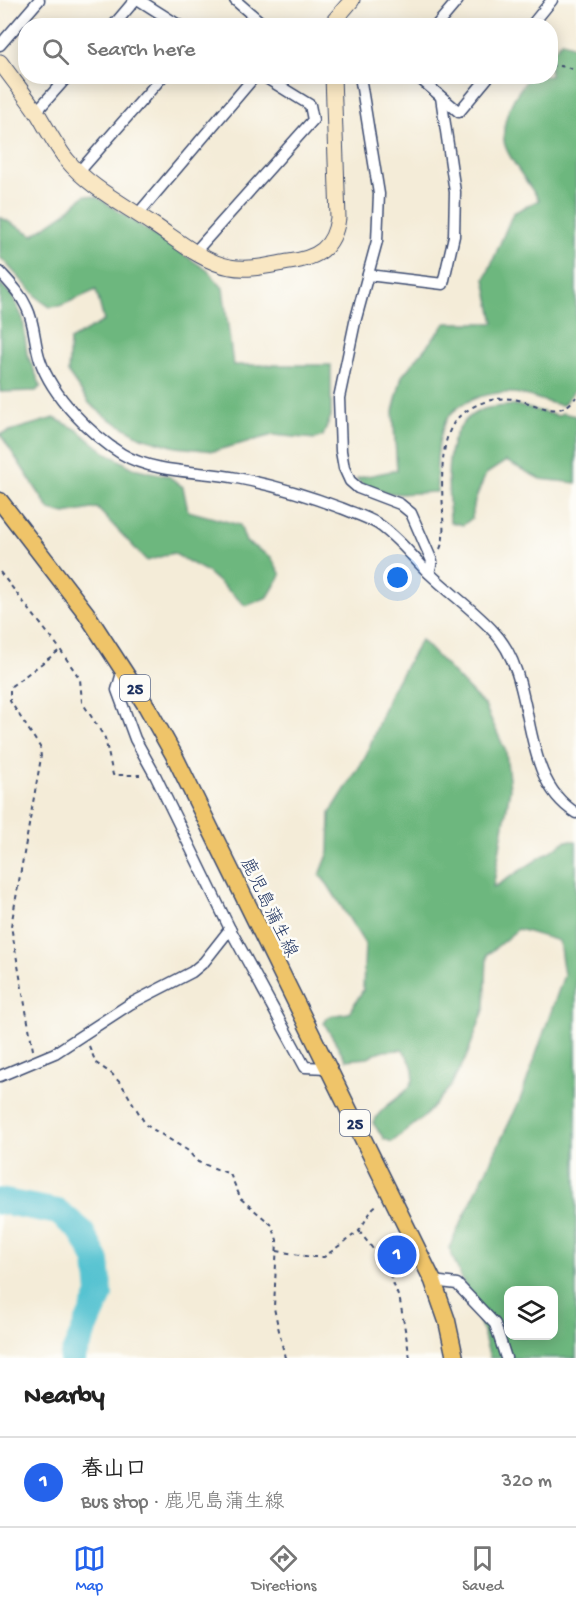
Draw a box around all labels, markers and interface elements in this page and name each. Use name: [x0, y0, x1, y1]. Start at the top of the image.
search box: [18, 18, 558, 84]
icon: search: [39, 35, 72, 68]
text: Search here: [87, 38, 195, 64]
your location: [383, 563, 412, 592]
road number: 25: [120, 675, 150, 701]
street label: 鹿児島蒲生線: [235, 855, 302, 961]
road number: 25: [340, 1110, 370, 1136]
pin: 1: [378, 1232, 416, 1278]
map controls: [504, 1286, 558, 1340]
button: layers: [504, 1286, 558, 1340]
text: Nearby: [24, 1382, 105, 1413]
text: 春山口: [81, 1458, 147, 1484]
text: 1: [39, 1471, 48, 1494]
text: 320 m: [502, 1471, 552, 1494]
text: Bus stop · 鹿児島蒲生線: [81, 1492, 284, 1515]
tab: Map: [73, 1542, 106, 1597]
tab: Directions: [251, 1542, 317, 1597]
tab: Saved: [462, 1542, 503, 1597]

